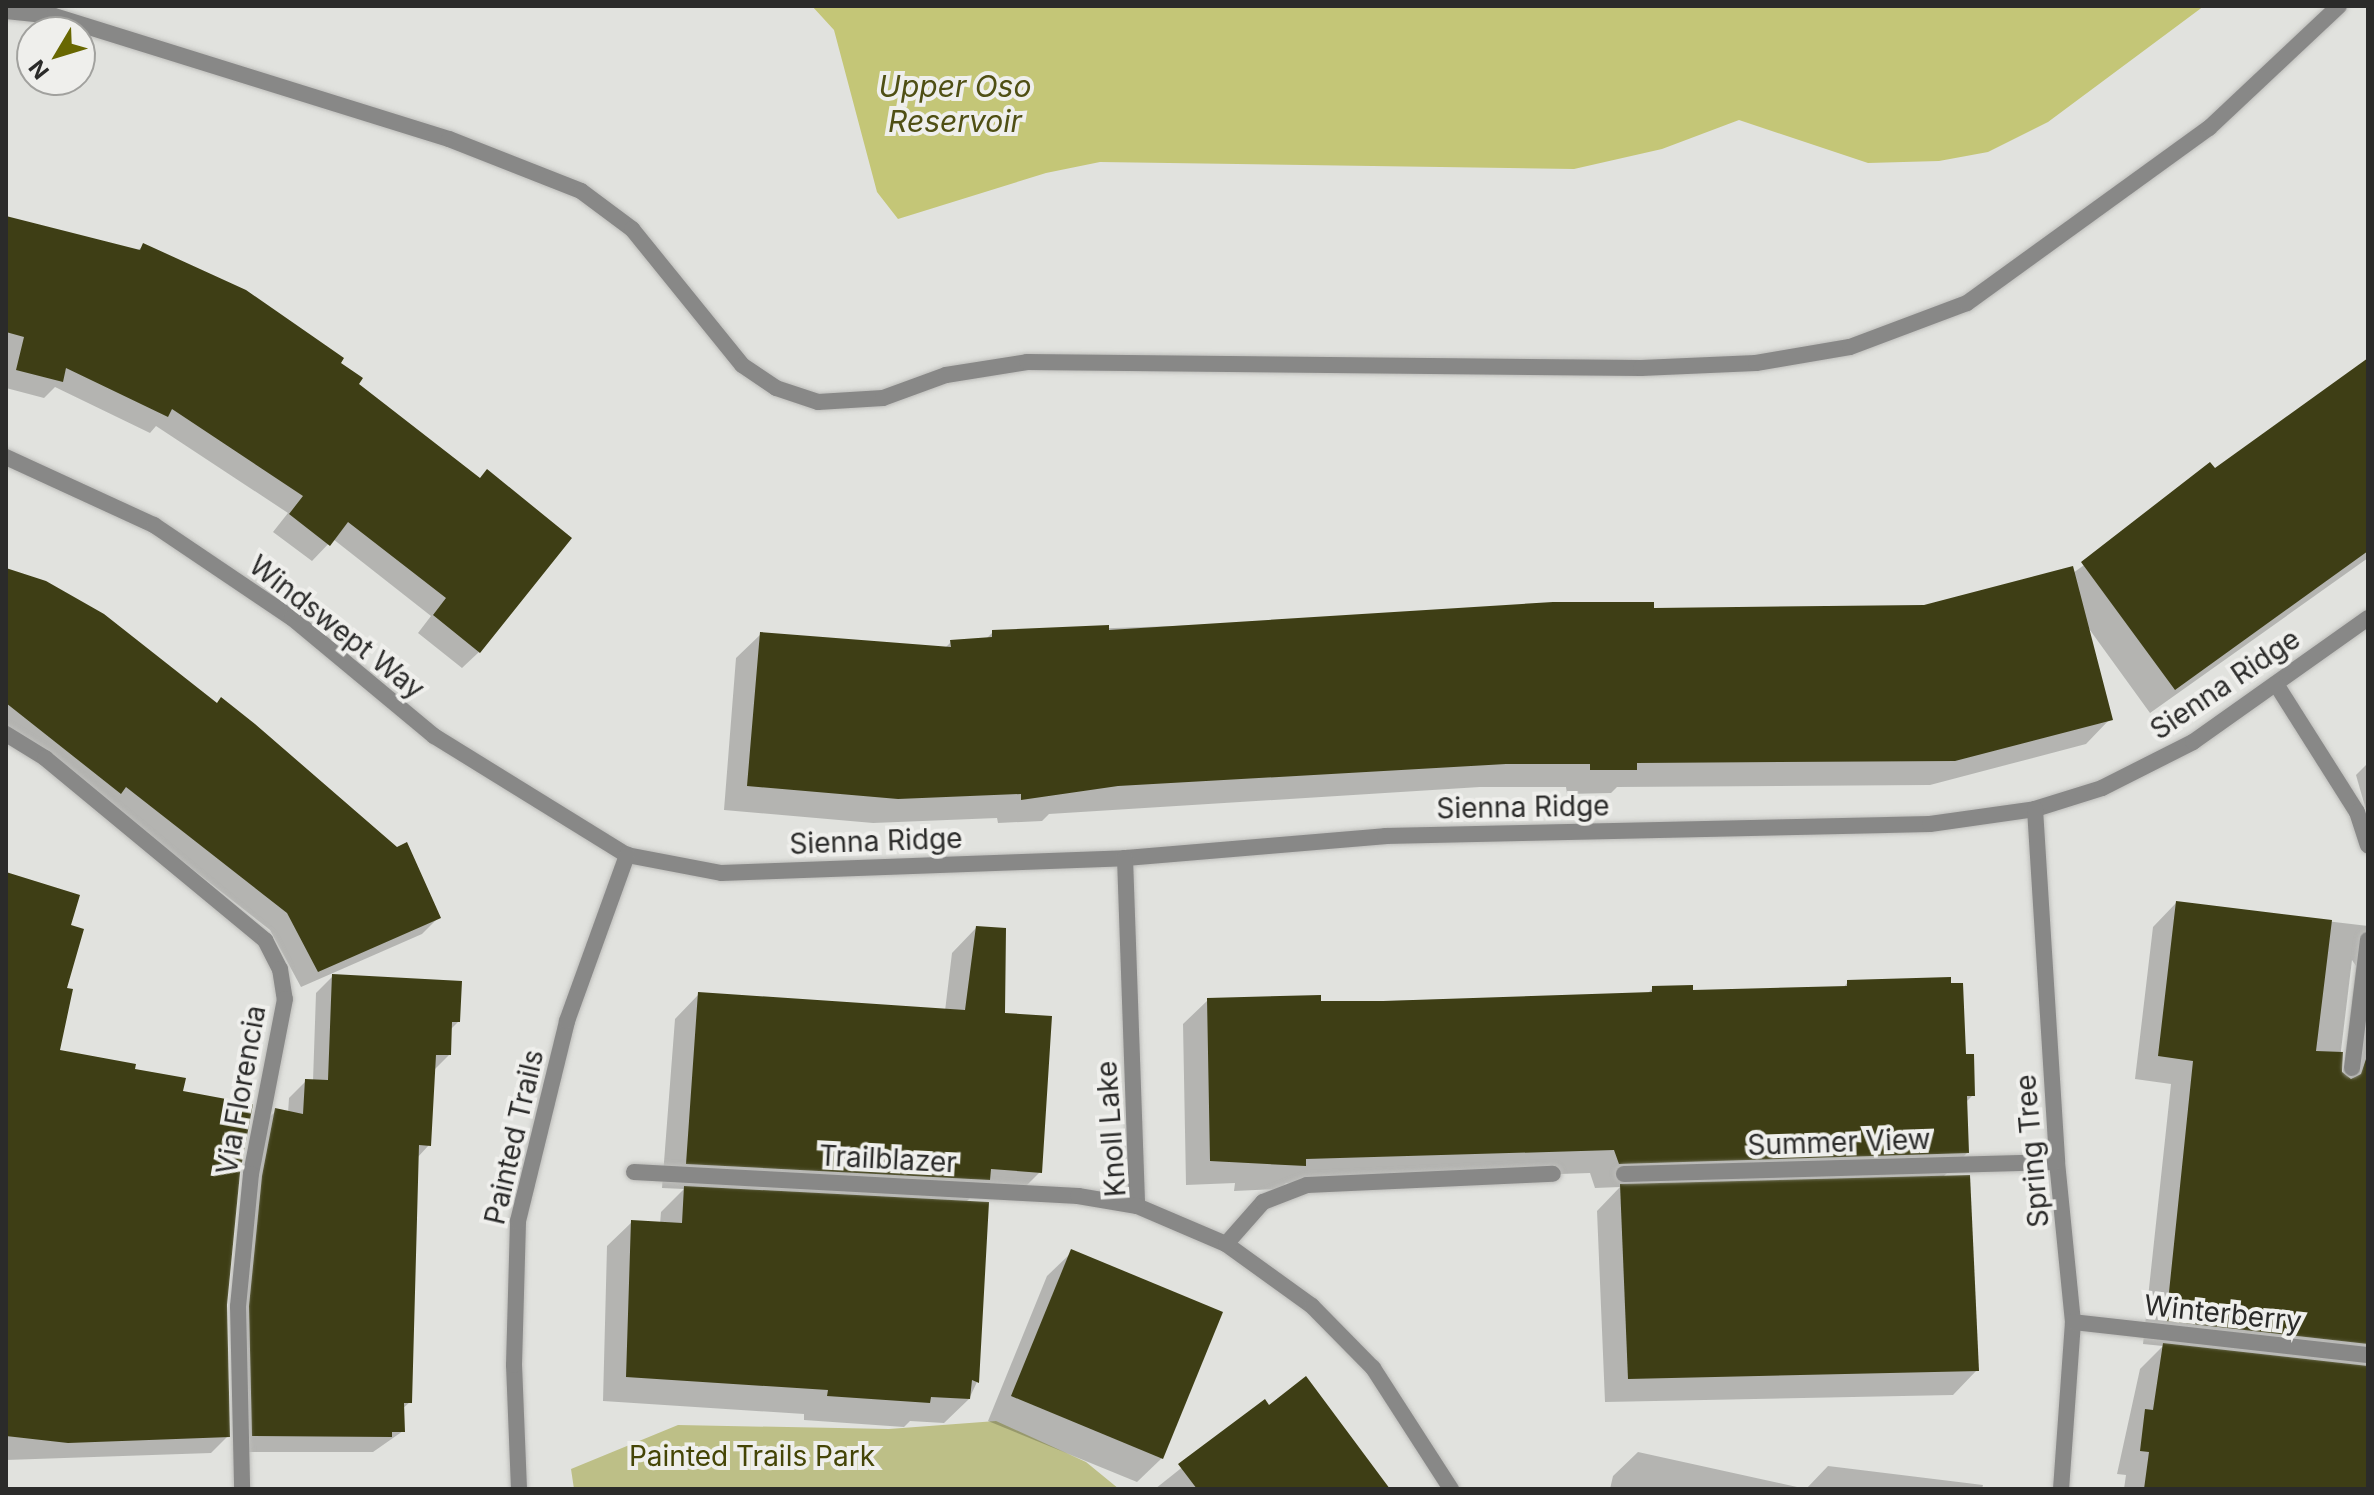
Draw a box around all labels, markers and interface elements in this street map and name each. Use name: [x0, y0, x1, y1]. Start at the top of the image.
north arrow: [16, 16, 96, 96]
text: N: [23, 55, 54, 84]
water label: Upper Oso Reservoir: [879, 68, 1031, 138]
street label: Windswept Way: [243, 548, 431, 706]
street label: Sienna Ridge: [2144, 622, 2306, 746]
street label: Sienna Ridge: [1436, 789, 1610, 825]
street label: Sienna Ridge: [789, 821, 963, 861]
street label: Via Florencia: [210, 1003, 272, 1177]
street label: Painted Trails: [478, 1046, 550, 1228]
street label: Knoll Lake: [1089, 1060, 1133, 1198]
street label: Spring Tree: [2009, 1073, 2055, 1229]
street label: Summer View: [1747, 1122, 1931, 1162]
street label: Trailblazer: [818, 1139, 958, 1179]
street label: Winterberry: [2143, 1288, 2303, 1338]
park label: Painted Trails Park: [629, 1439, 875, 1473]

